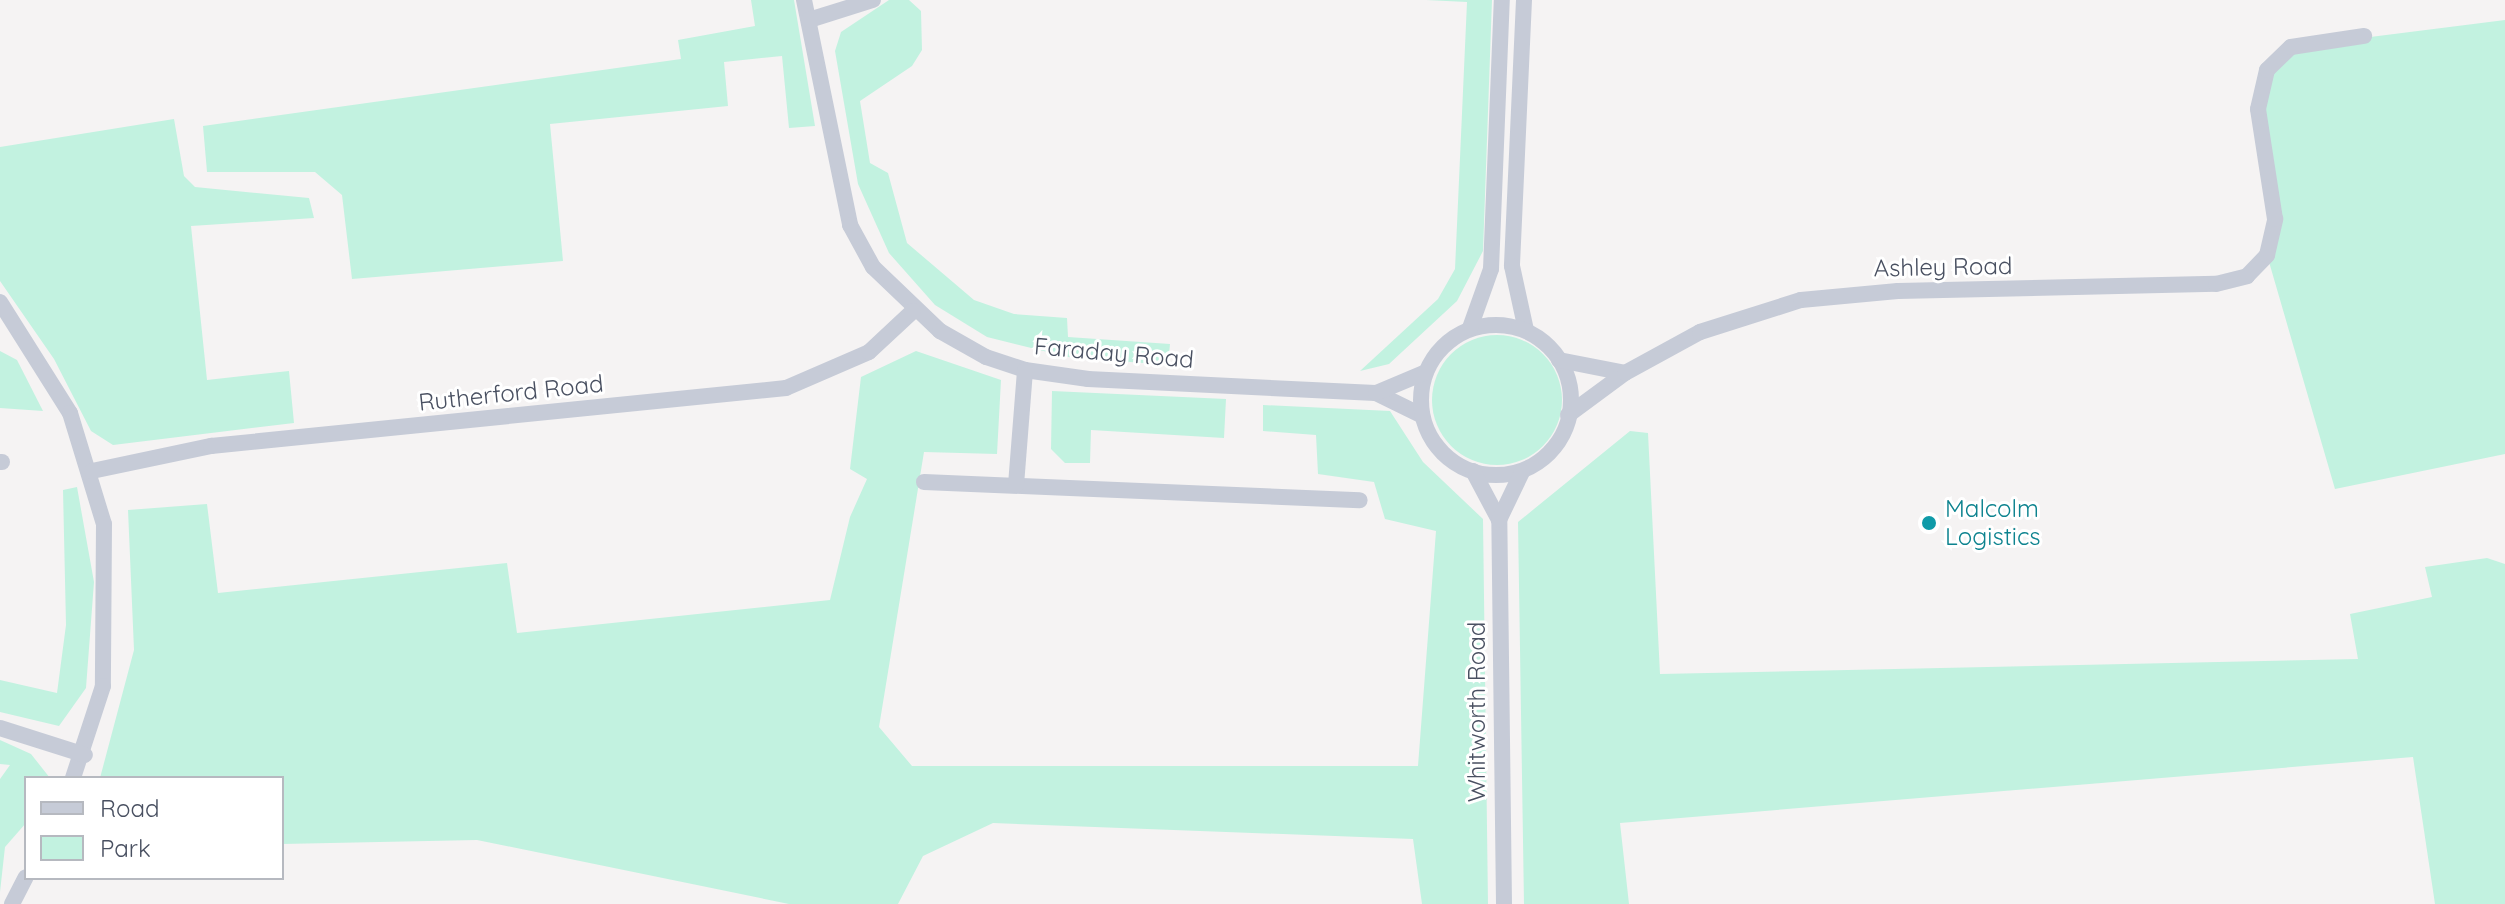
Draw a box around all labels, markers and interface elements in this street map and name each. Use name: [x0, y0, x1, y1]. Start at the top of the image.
street label: Ashley Road: [1873, 251, 2013, 283]
street label: Faraday Road: [1033, 332, 1195, 374]
street label: Rutherford Road: [417, 369, 605, 417]
place label: Malcolm Logistics: [1945, 495, 2041, 551]
marker: Malcolm Logistics: [1920, 514, 1938, 532]
street label: Whitworth Road: [1463, 622, 1491, 802]
legend: [24, 776, 284, 880]
text: Road: [100, 793, 160, 823]
text: Park: [100, 833, 151, 863]

